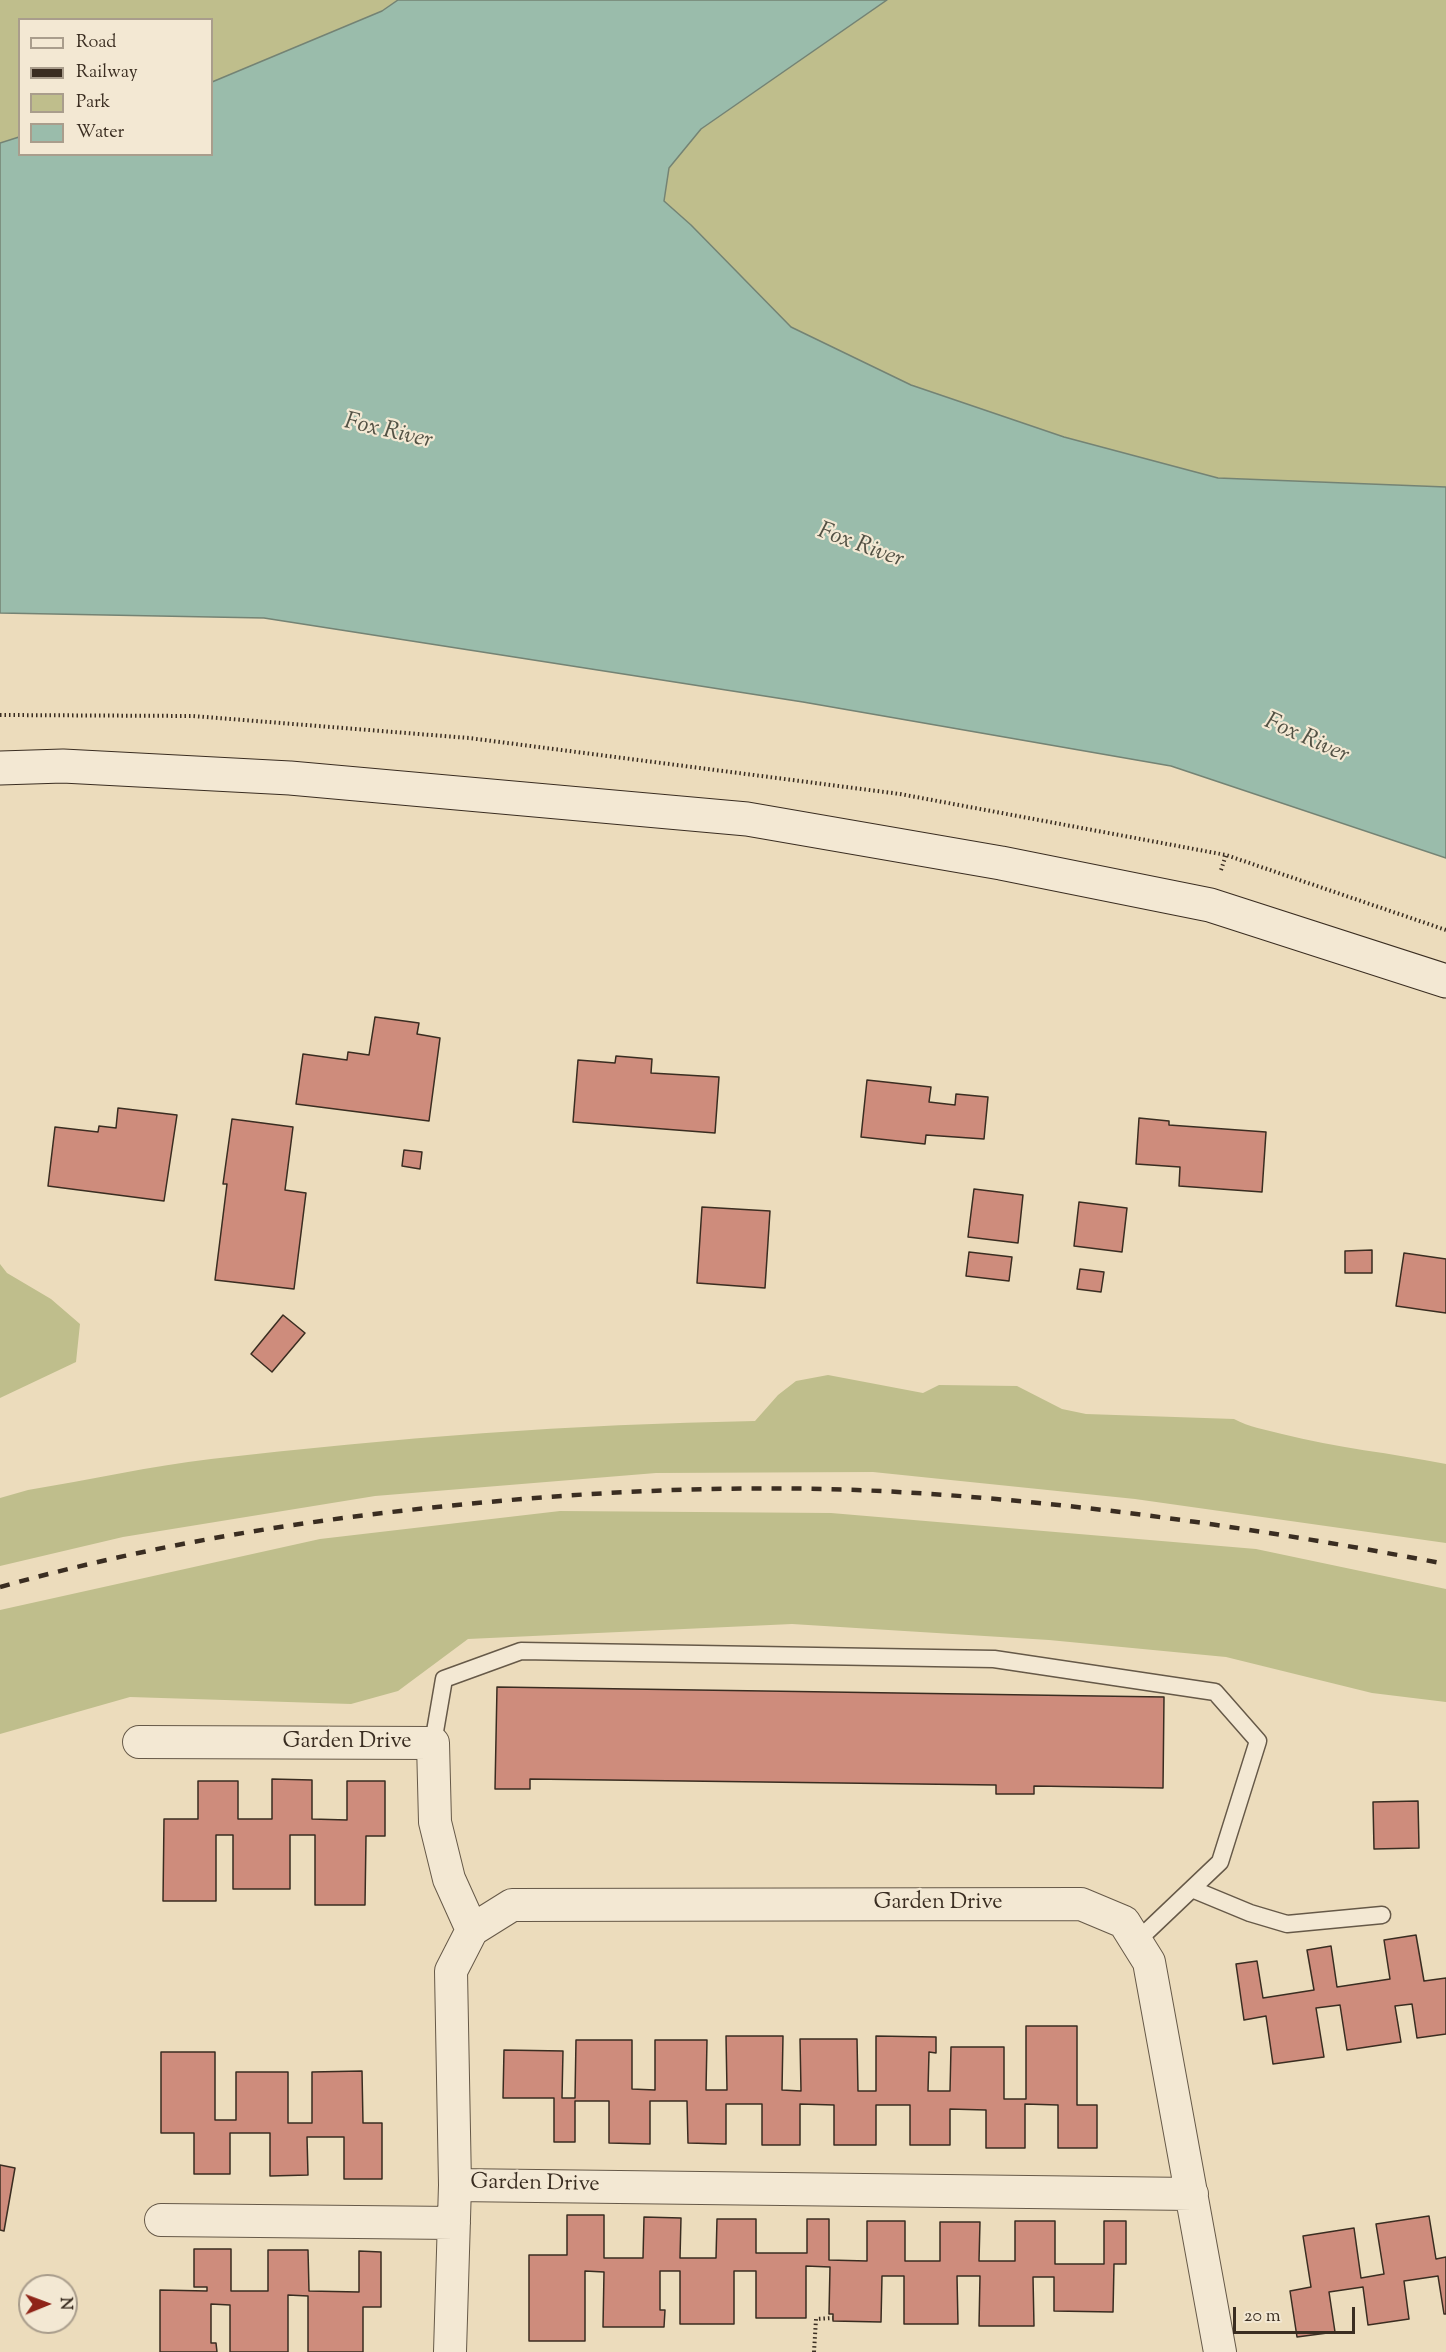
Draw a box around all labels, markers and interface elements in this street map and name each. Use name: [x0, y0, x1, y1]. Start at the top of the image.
legend: [18, 18, 213, 156]
text: Road: [76, 30, 116, 56]
text: Railway: [76, 60, 138, 86]
text: Park: [76, 90, 110, 116]
text: Water: [76, 120, 124, 146]
water label: Fox River: [341, 409, 435, 457]
water label: Fox River: [813, 518, 907, 576]
water label: Fox River: [1259, 709, 1353, 771]
street label: Garden Drive: [282, 1730, 412, 1756]
street label: Garden Drive: [873, 1891, 1003, 1917]
street label: Garden Drive: [470, 2171, 600, 2199]
north arrow: [18, 2274, 78, 2334]
scale bar: [1236, 2295, 1358, 2333]
text: N: [53, 2297, 76, 2310]
text: 20 m: [1244, 2304, 1281, 2330]

